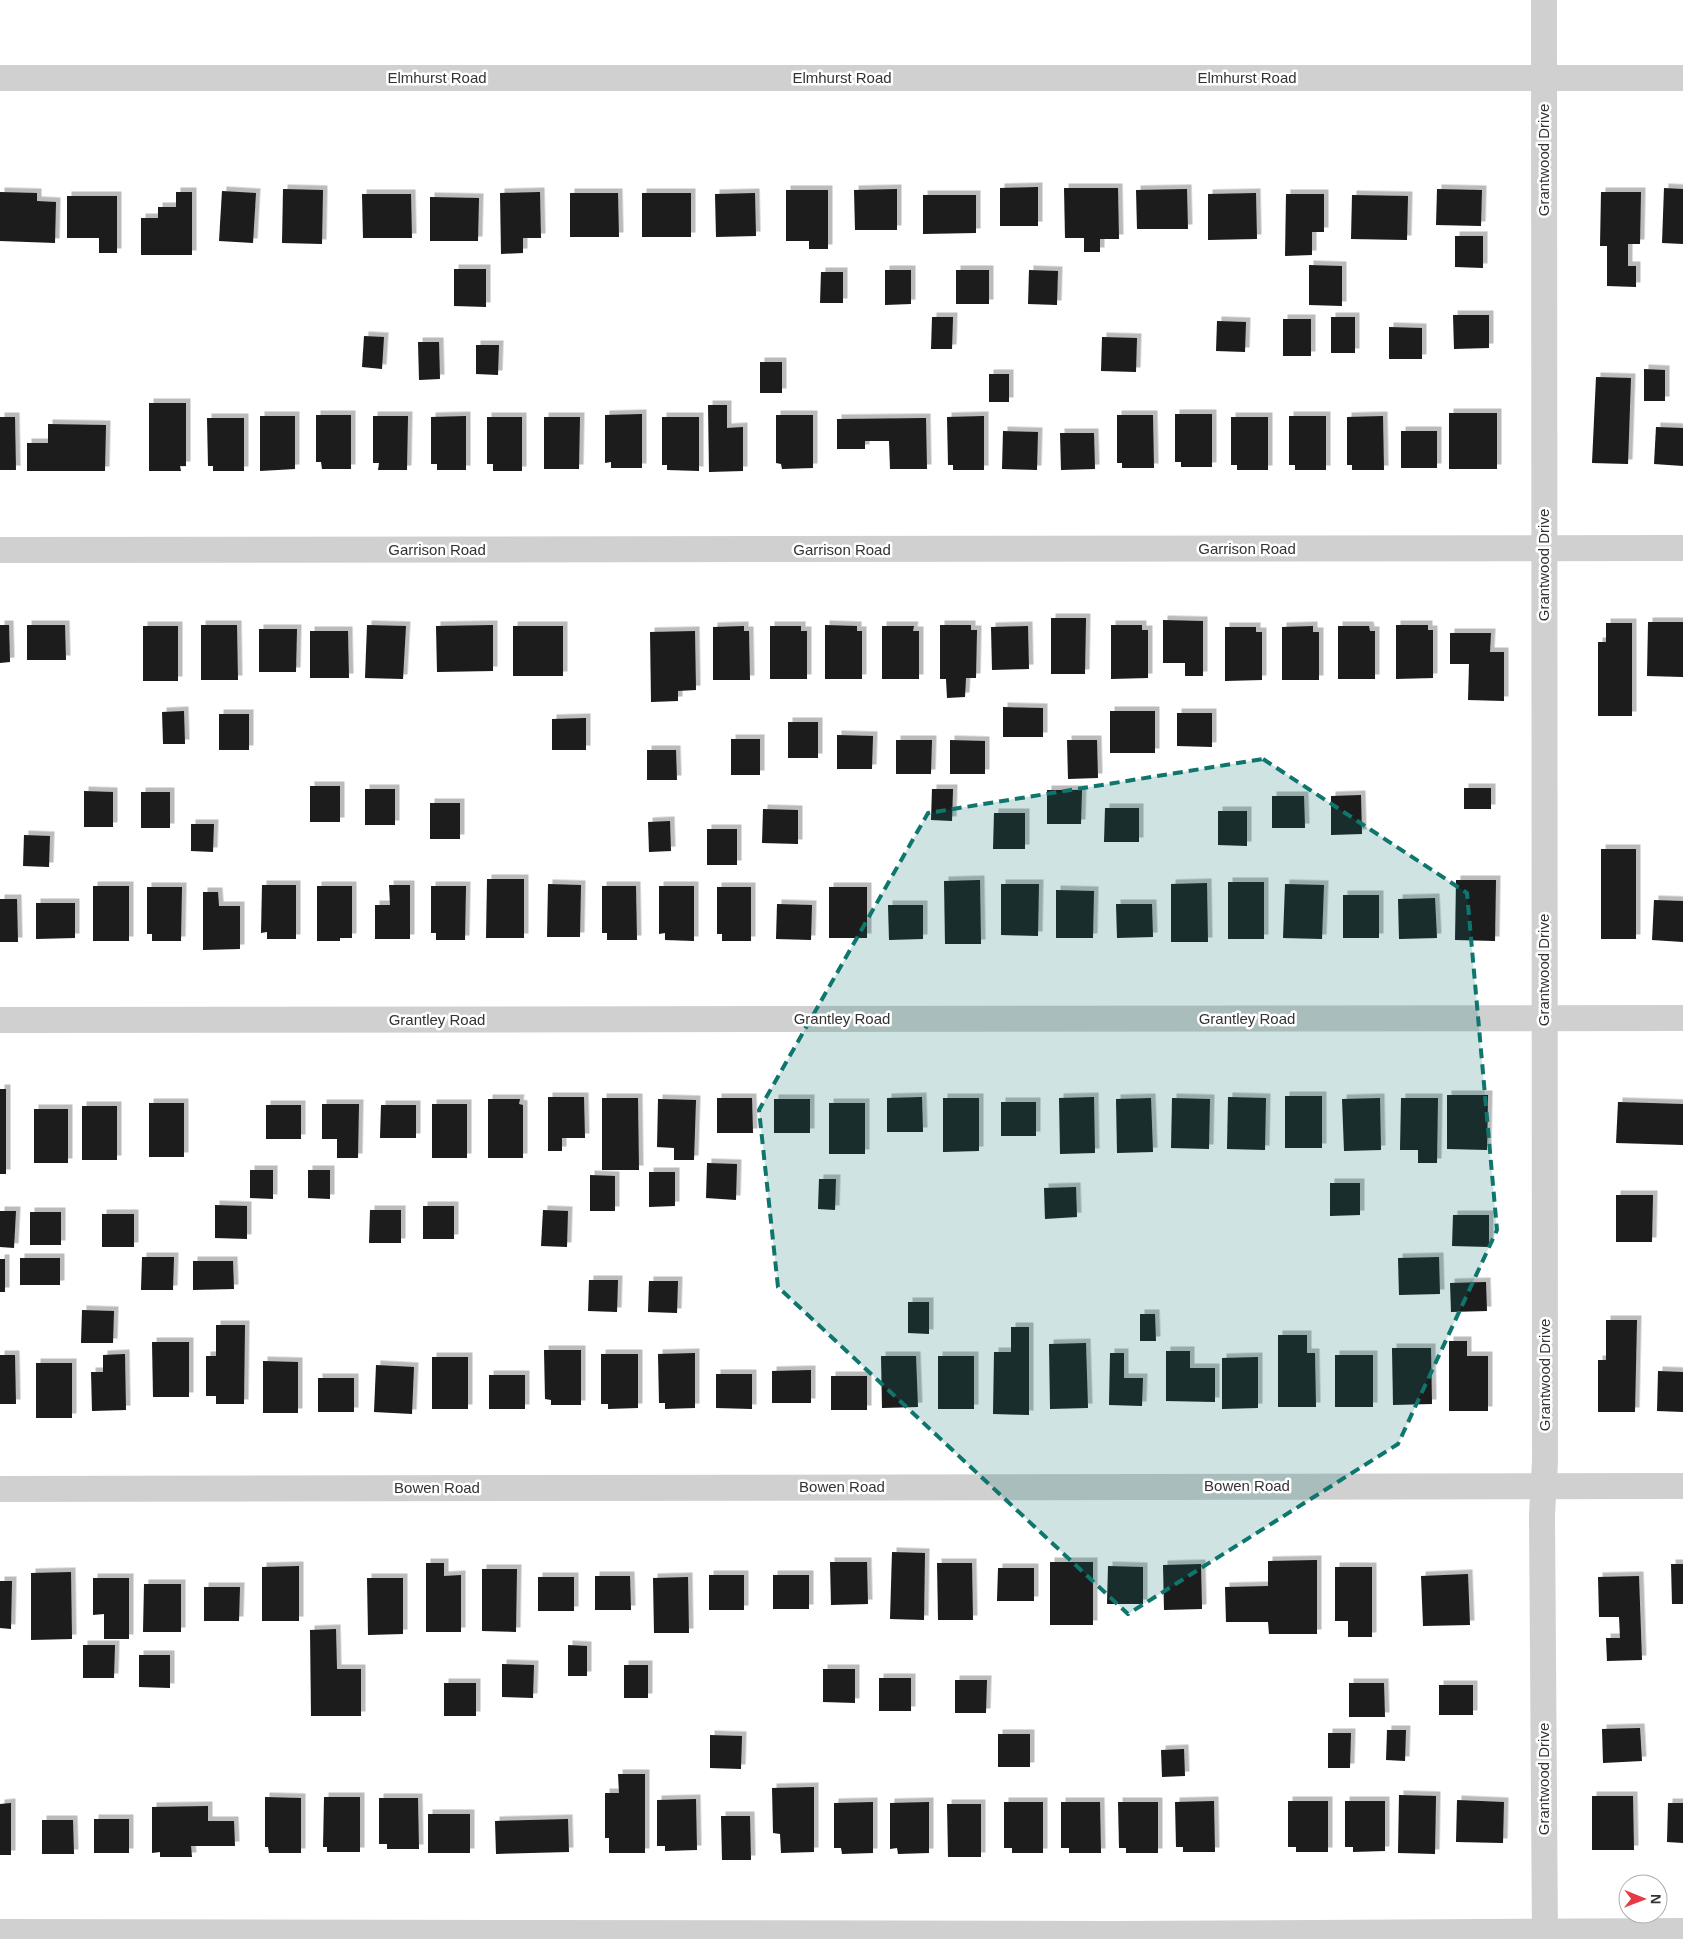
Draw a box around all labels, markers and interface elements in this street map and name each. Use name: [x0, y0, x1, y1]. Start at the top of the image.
street label: Elmhurst Road: [387, 69, 487, 86]
street label: Elmhurst Road: [792, 69, 892, 86]
street label: Elmhurst Road: [1197, 69, 1297, 86]
street label: Grantwood Drive: [1535, 104, 1552, 216]
street label: Grantwood Drive: [1535, 509, 1552, 621]
street label: Garrison Road: [1198, 540, 1296, 557]
street label: Garrison Road: [388, 541, 486, 558]
street label: Garrison Road: [793, 541, 891, 558]
street label: Grantwood Drive: [1535, 914, 1552, 1026]
street label: Grantley Road: [794, 1010, 890, 1027]
street label: Grantley Road: [1199, 1010, 1295, 1027]
street label: Grantley Road: [389, 1011, 485, 1028]
street label: Grantwood Drive: [1536, 1319, 1553, 1431]
street label: Bowen Road: [1204, 1477, 1290, 1494]
street label: Bowen Road: [799, 1478, 885, 1495]
street label: Bowen Road: [394, 1479, 480, 1496]
street label: Grantwood Drive: [1535, 1723, 1552, 1835]
north arrow: [1618, 1874, 1668, 1924]
text: N: [1648, 1894, 1664, 1904]

